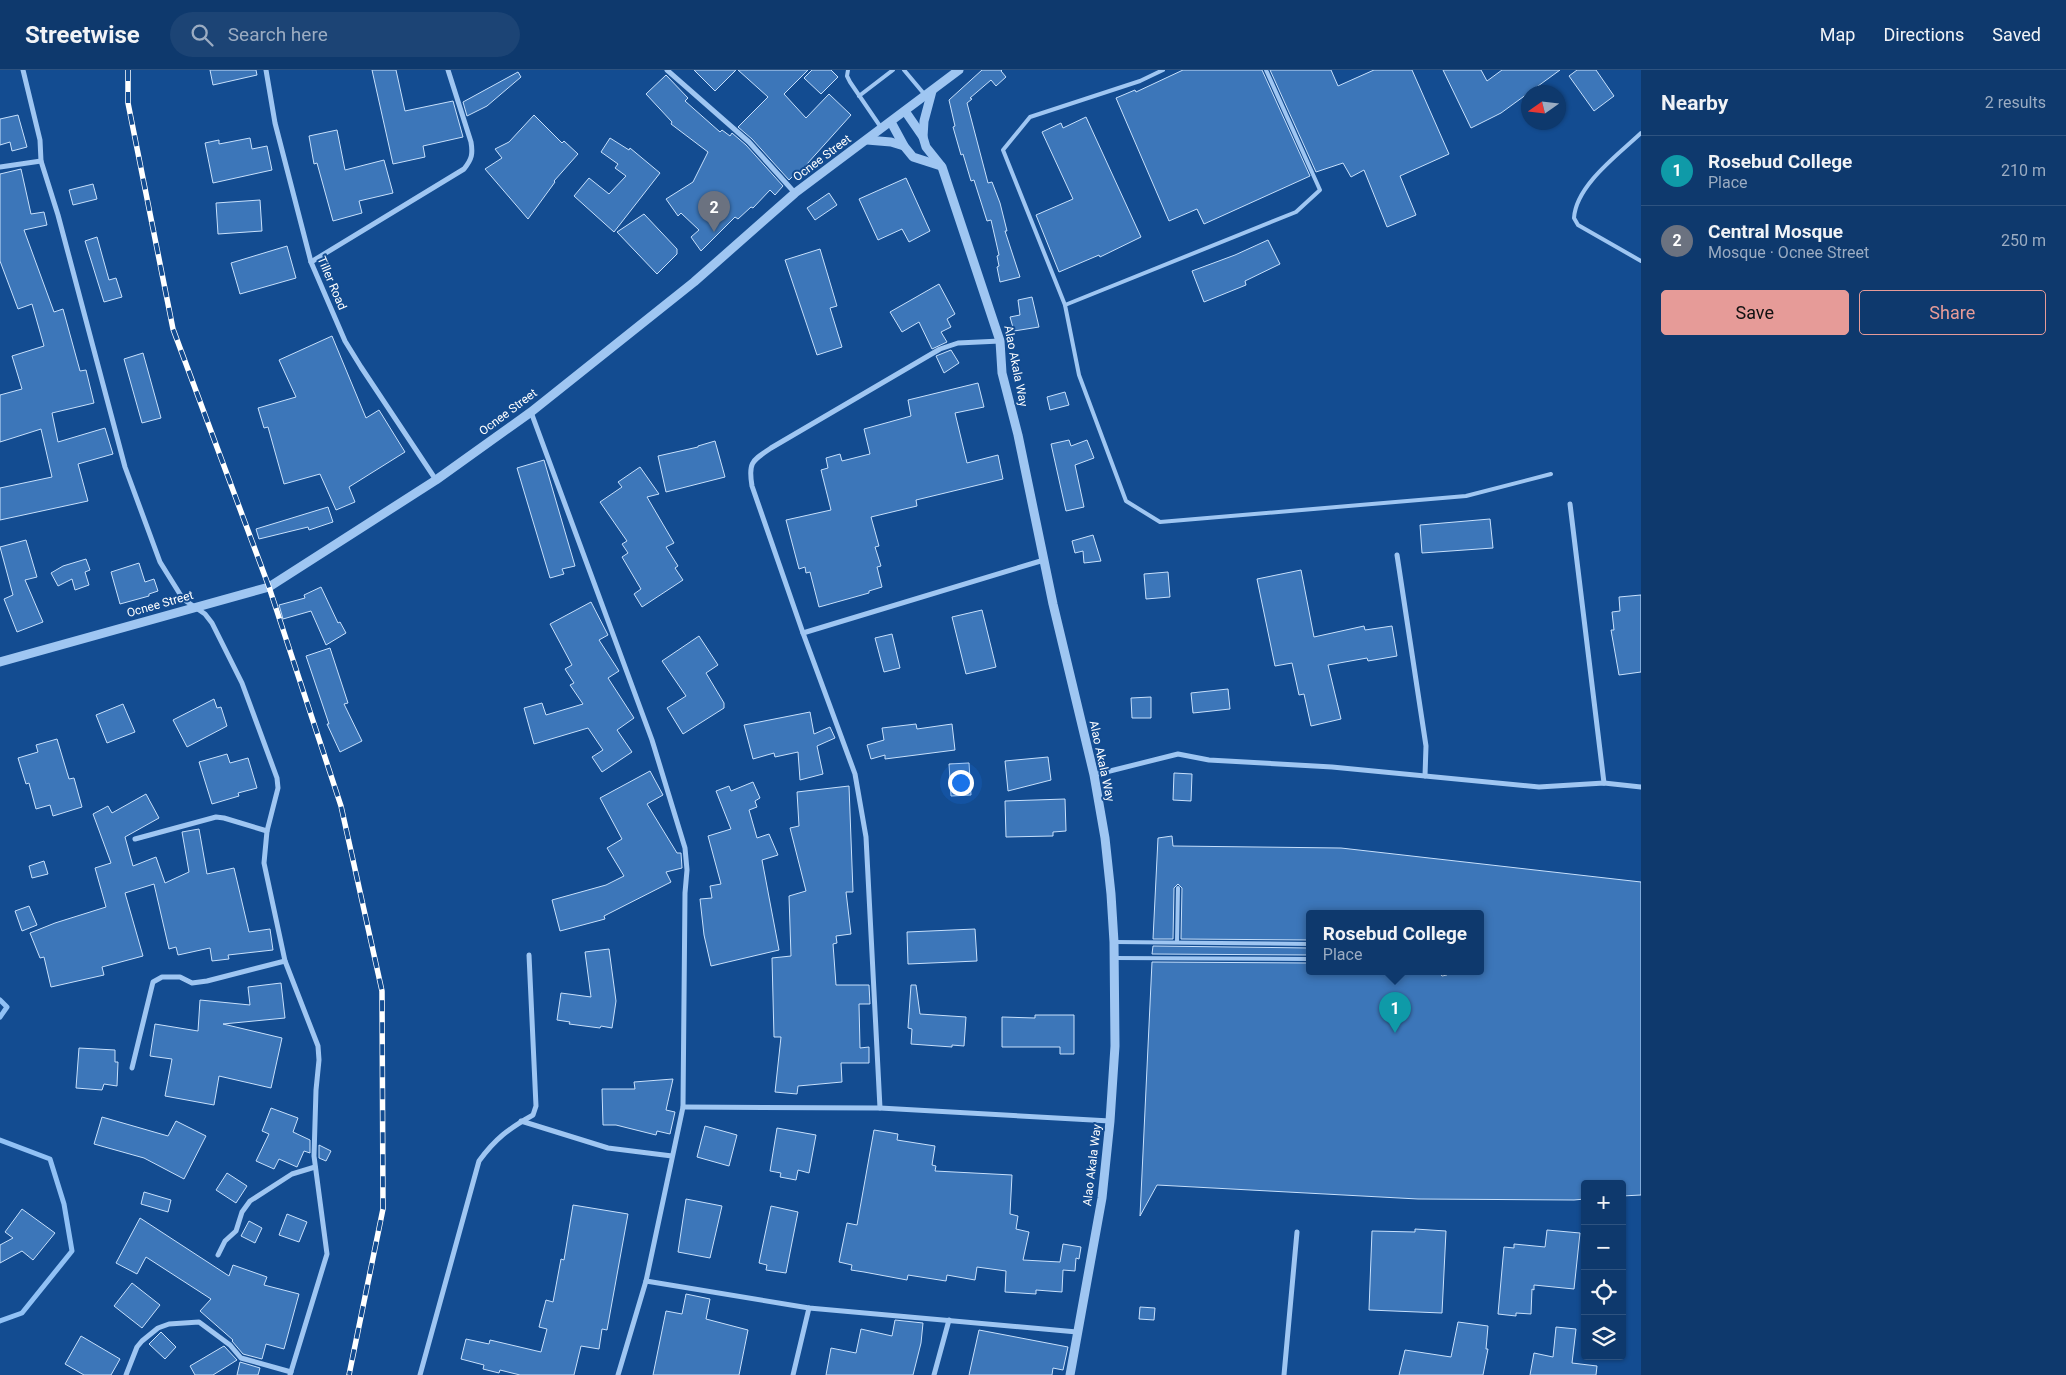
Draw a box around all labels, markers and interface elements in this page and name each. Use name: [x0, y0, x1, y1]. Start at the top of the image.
search box: [170, 12, 520, 57]
text: Streetwise: [25, 21, 140, 49]
icon: search: [188, 21, 216, 49]
text: Search here: [228, 23, 328, 46]
text: Map: [1820, 24, 1855, 45]
text: Directions: [1883, 24, 1964, 45]
text: Saved: [1992, 24, 2041, 45]
north arrow: [1521, 85, 1566, 130]
text: Nearby: [1661, 91, 1728, 115]
text: 2 results: [1985, 93, 2046, 112]
street label: Ocnee Street: [790, 132, 854, 184]
text: Rosebud College: [1708, 150, 1852, 173]
text: 1: [1672, 161, 1682, 180]
text: 210 m: [2001, 161, 2046, 180]
text: Place: [1708, 173, 1748, 192]
pin: 2: [698, 191, 730, 232]
text: Central Mosque: [1708, 220, 1843, 243]
text: 2: [1672, 231, 1682, 250]
text: 250 m: [2001, 231, 2046, 250]
text: Mosque · Ocnee Street: [1708, 243, 1869, 262]
street label: Tiller Road: [314, 254, 350, 312]
button: Save: [1661, 290, 1849, 335]
button: Share: [1859, 290, 2046, 335]
street label: Alao Akala Way: [1001, 324, 1031, 408]
street label: Ocnee Street: [476, 386, 540, 438]
street label: Ocnee Street: [125, 588, 195, 620]
street label: Alao Akala Way: [1087, 719, 1117, 803]
your location: [948, 770, 974, 796]
popup: [1306, 910, 1484, 975]
text: Rosebud College: [1323, 922, 1467, 945]
text: Place: [1323, 945, 1362, 964]
pin: 1: [1379, 992, 1411, 1033]
street label: Alao Akala Way: [1080, 1123, 1104, 1207]
map controls: [1581, 1180, 1626, 1360]
button: +: [1581, 1180, 1626, 1225]
button: −: [1581, 1225, 1626, 1270]
button: locate: [1581, 1270, 1626, 1315]
button: layers: [1581, 1315, 1626, 1360]

